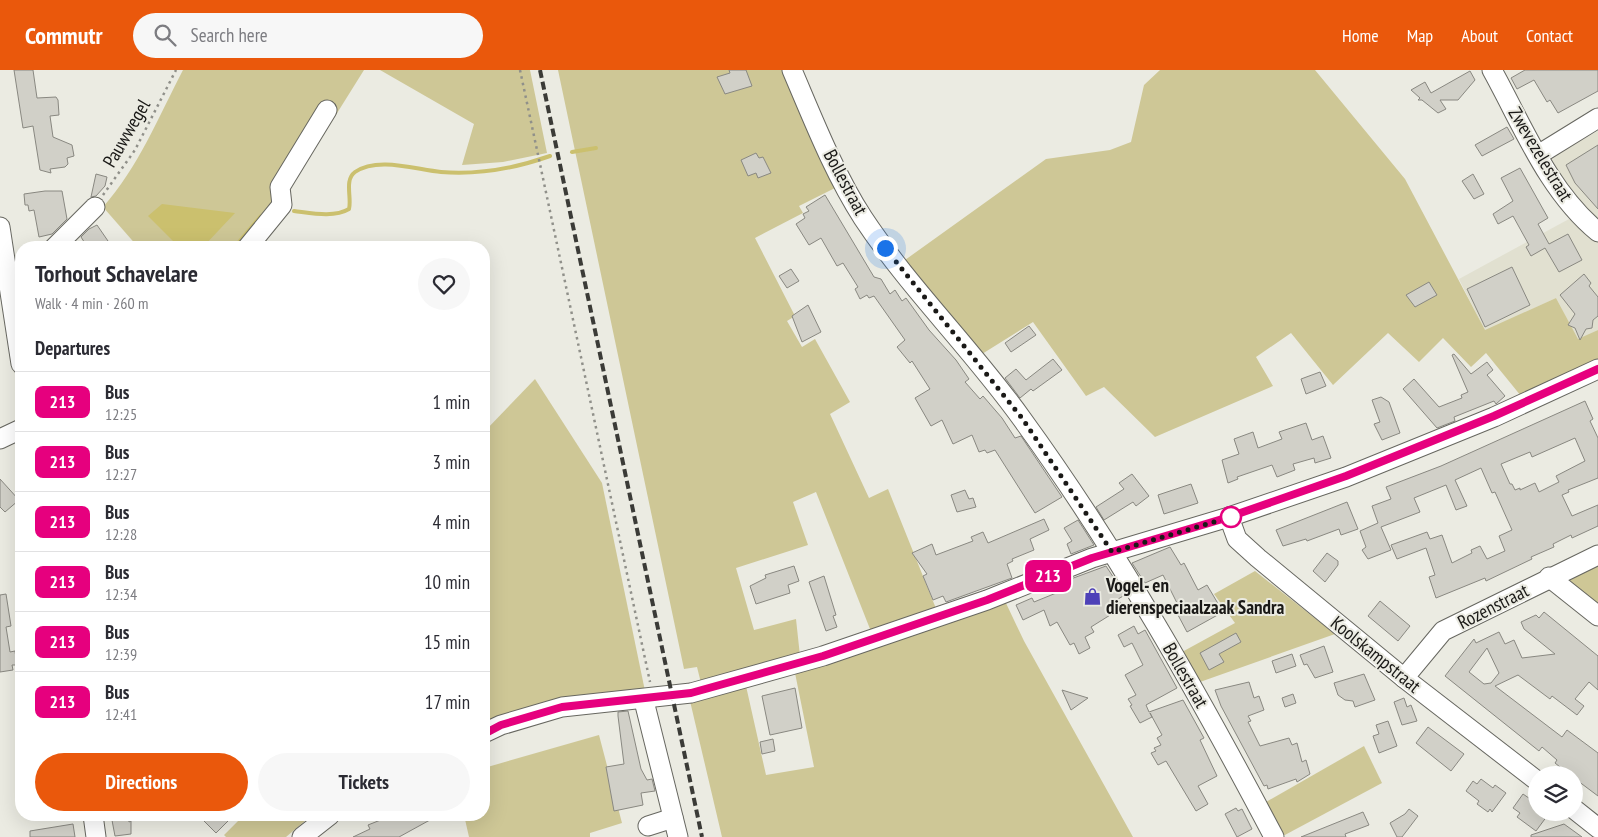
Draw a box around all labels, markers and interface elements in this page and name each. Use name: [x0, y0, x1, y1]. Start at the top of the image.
search box: [133, 13, 483, 58]
text: Commutr: [25, 20, 103, 51]
icon: search: [151, 21, 179, 49]
text: Search here: [191, 23, 268, 47]
text: Home: [1342, 24, 1379, 47]
text: Map: [1407, 24, 1433, 47]
text: About: [1461, 24, 1498, 47]
text: Contact: [1526, 24, 1573, 47]
street label: Pauwwegel: [97, 94, 155, 171]
street label: Zwevezelestraat: [1504, 103, 1579, 206]
street label: Bollestraat: [819, 145, 874, 220]
your location: [873, 236, 898, 261]
text: Torhout Schavelare: [35, 258, 198, 289]
button: heart: [418, 258, 470, 310]
text: Walk · 4 min · 260 m: [35, 293, 148, 313]
text: Departures: [35, 336, 110, 360]
text: Bus: [105, 380, 129, 404]
text: 213: [50, 390, 75, 413]
text: 1 min: [433, 390, 470, 414]
text: 12:25: [105, 404, 137, 424]
text: Bus: [105, 440, 129, 464]
text: 213: [50, 450, 75, 473]
text: 3 min: [433, 450, 470, 474]
text: 12:27: [105, 464, 137, 484]
text: Bus: [105, 500, 129, 524]
unlabelled marker: [1220, 506, 1242, 528]
text: 213: [50, 510, 75, 533]
text: 4 min: [433, 510, 470, 534]
text: 12:28: [105, 524, 137, 544]
text: Bus: [105, 560, 129, 584]
line badge: 213: [1019, 560, 1077, 592]
text: 213: [1035, 564, 1061, 587]
text: 213: [50, 570, 75, 593]
text: 10 min: [424, 570, 470, 594]
place label: Vogel- en dierenspeciaalzaak Sandra: [1105, 573, 1285, 619]
street label: Rozenstraat: [1453, 578, 1533, 634]
text: 12:34: [105, 584, 137, 604]
shop icon: Vogel- en dierenspeciaalzaak Sandra: [1082, 586, 1102, 606]
street label: Koolskampstraat: [1326, 610, 1426, 698]
text: Bus: [105, 620, 129, 644]
text: 213: [50, 630, 75, 653]
text: 15 min: [424, 630, 470, 654]
street label: Bollestraat: [1158, 638, 1215, 712]
text: 12:39: [105, 644, 137, 664]
text: Bus: [105, 680, 129, 704]
text: 213: [50, 690, 75, 713]
text: 17 min: [425, 690, 470, 714]
text: 12:41: [105, 704, 137, 724]
button: Directions: [35, 753, 248, 811]
button: Tickets: [258, 753, 470, 811]
map controls: [1528, 766, 1583, 821]
button: layers: [1528, 766, 1583, 821]

